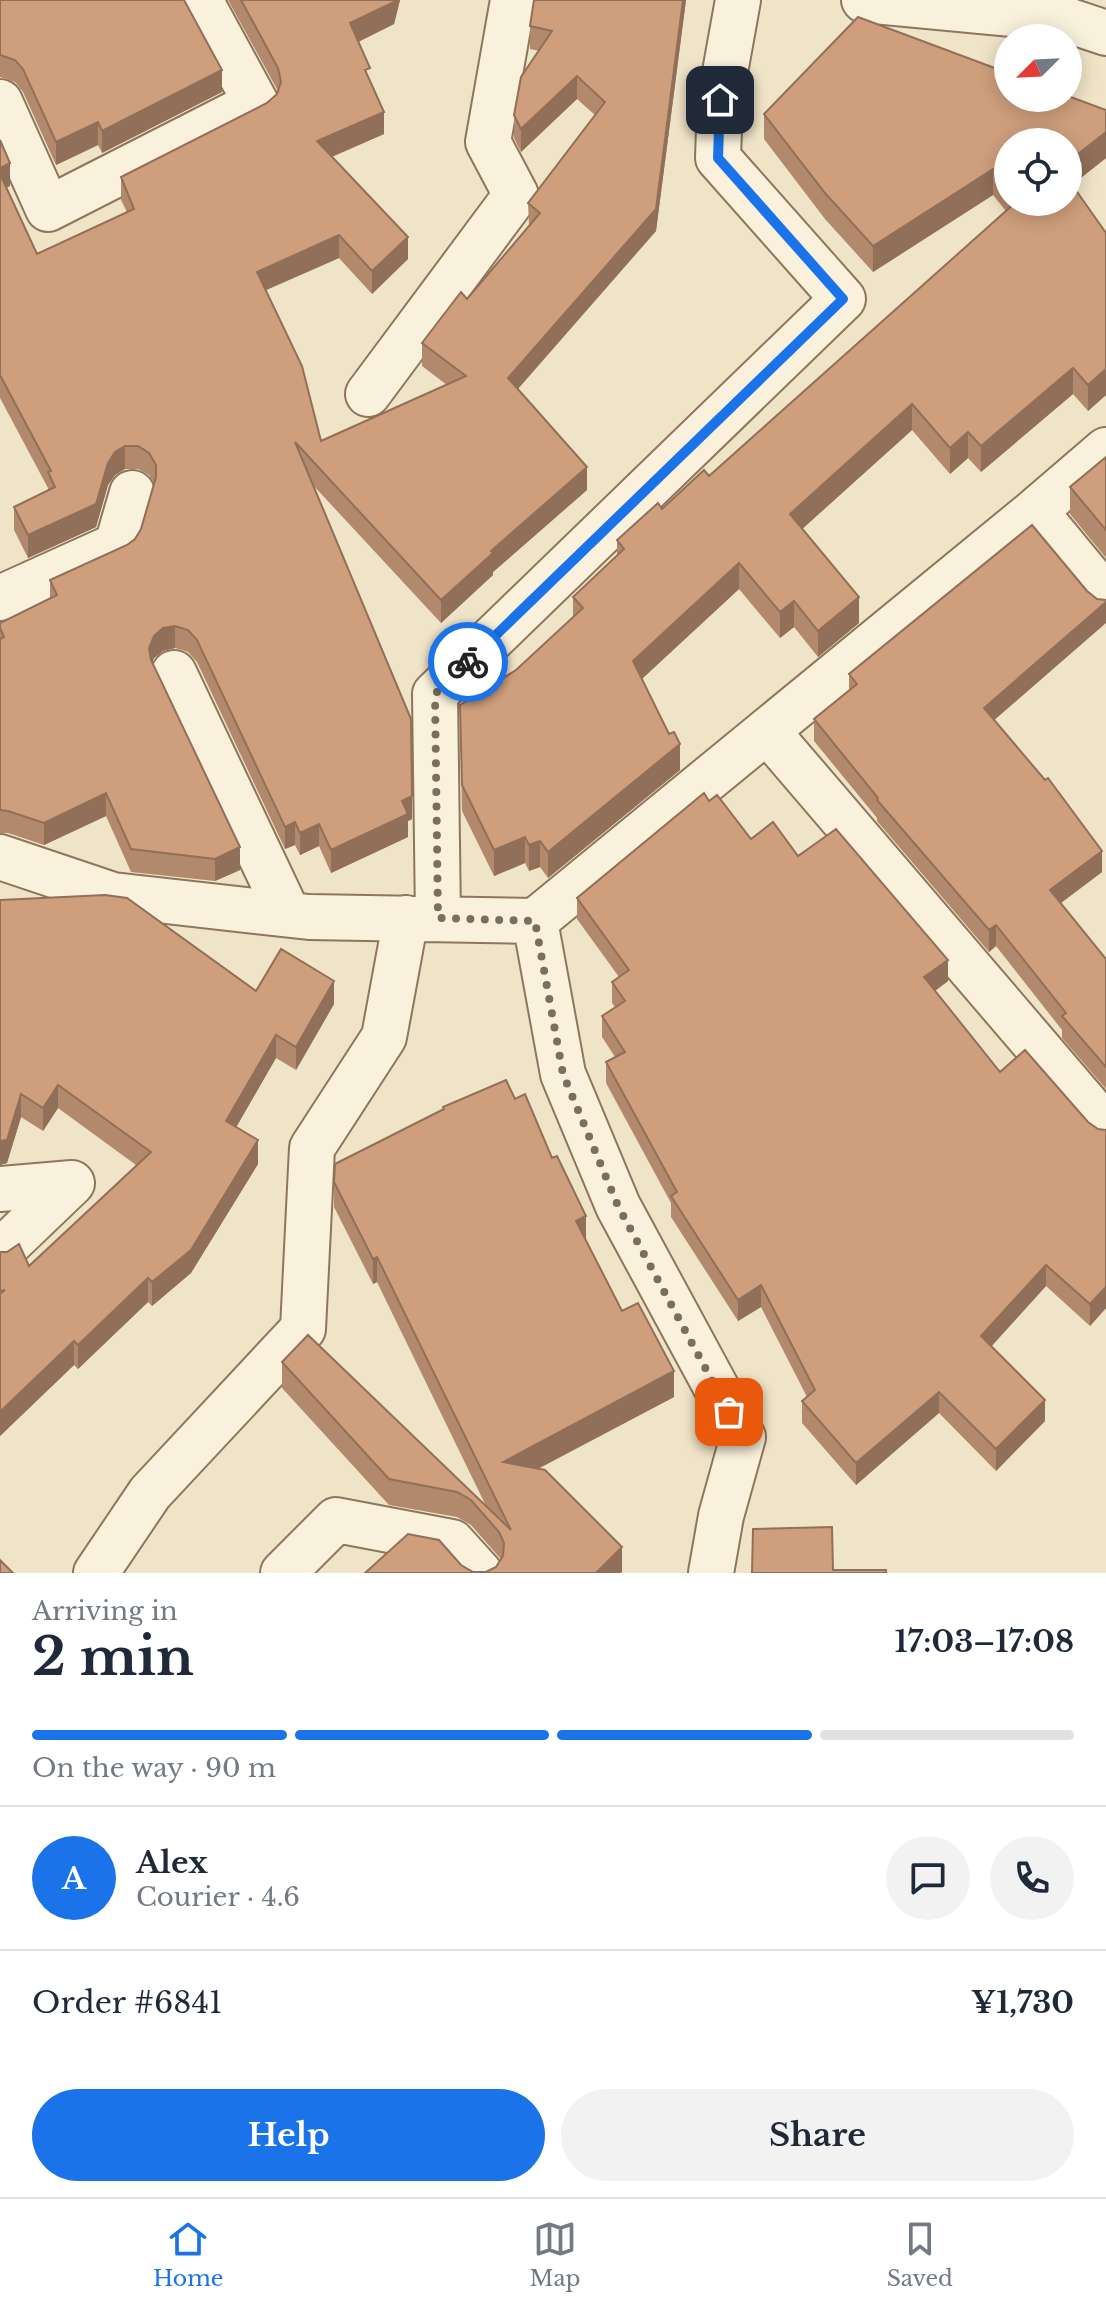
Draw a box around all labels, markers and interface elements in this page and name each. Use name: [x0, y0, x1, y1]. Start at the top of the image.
north arrow: [994, 24, 1082, 112]
map controls: [994, 24, 1082, 216]
pin: [686, 66, 754, 134]
icon: home: [698, 78, 742, 122]
button: locate: [994, 128, 1082, 216]
courier: [428, 622, 508, 702]
icon: bike: [446, 640, 490, 684]
pin: [695, 1378, 763, 1446]
icon: bag: [707, 1390, 751, 1434]
text: Arriving in: [32, 1595, 178, 1627]
text: 17:03–17:08: [894, 1623, 1074, 1660]
text: 2 min: [32, 1625, 194, 1689]
text: On the way · 90 m: [32, 1752, 276, 1784]
button: chat: [886, 1836, 970, 1920]
button: phone: [990, 1836, 1074, 1920]
text: Alex: [136, 1844, 208, 1881]
text: A: [62, 1860, 86, 1897]
text: Courier · 4.6: [136, 1881, 300, 1913]
text: Order #6841: [32, 1984, 222, 2021]
text: ¥1,730: [971, 1984, 1074, 2021]
button: Help: [32, 2089, 545, 2181]
button: Share: [561, 2089, 1074, 2181]
tab: Home: [153, 2217, 223, 2292]
tab: Map: [529, 2217, 581, 2292]
tab: Saved: [887, 2217, 953, 2292]

